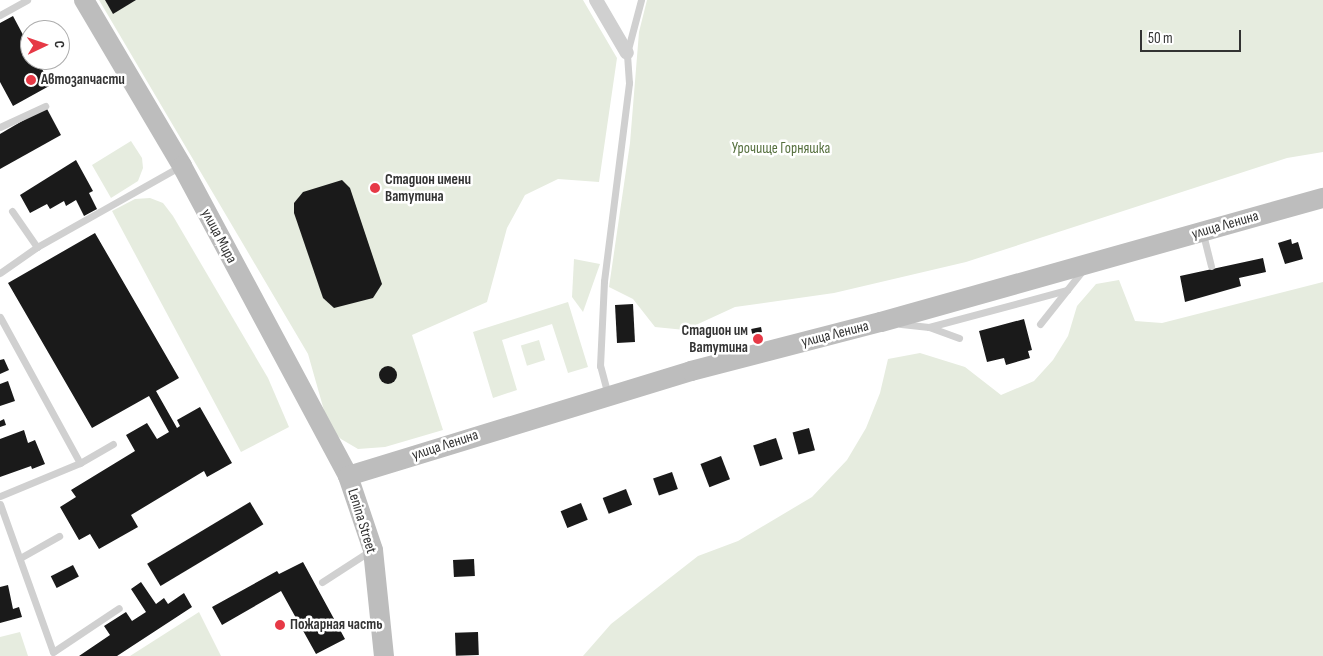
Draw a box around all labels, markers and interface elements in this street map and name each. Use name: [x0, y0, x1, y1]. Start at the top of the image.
north arrow: [20, 20, 70, 70]
scale bar: [1143, 20, 1244, 52]
text: 50 m: [1148, 29, 1173, 48]
text: С: [51, 40, 68, 48]
place label: Автозапчасти: [41, 71, 125, 89]
marker: Автозапчасти: [25, 74, 37, 86]
park label: Урочище Горняшка: [732, 140, 830, 158]
place label: Стадион имени Ватутина: [385, 170, 471, 205]
marker: Стадион имени Ватутина: [369, 182, 381, 194]
street label: улица Мира: [197, 206, 241, 266]
street label: улица Ленина: [1189, 207, 1261, 243]
street label: улица Ленина: [799, 317, 871, 351]
place label: Стадион им Ватутина: [682, 321, 748, 356]
marker: Стадион им Ватутина: [752, 333, 764, 345]
street label: улица Ленина: [410, 426, 480, 464]
street label: Lenina Street: [344, 486, 380, 556]
place label: Пожарная часть: [290, 616, 383, 634]
marker: Пожарная часть: [274, 619, 286, 631]

